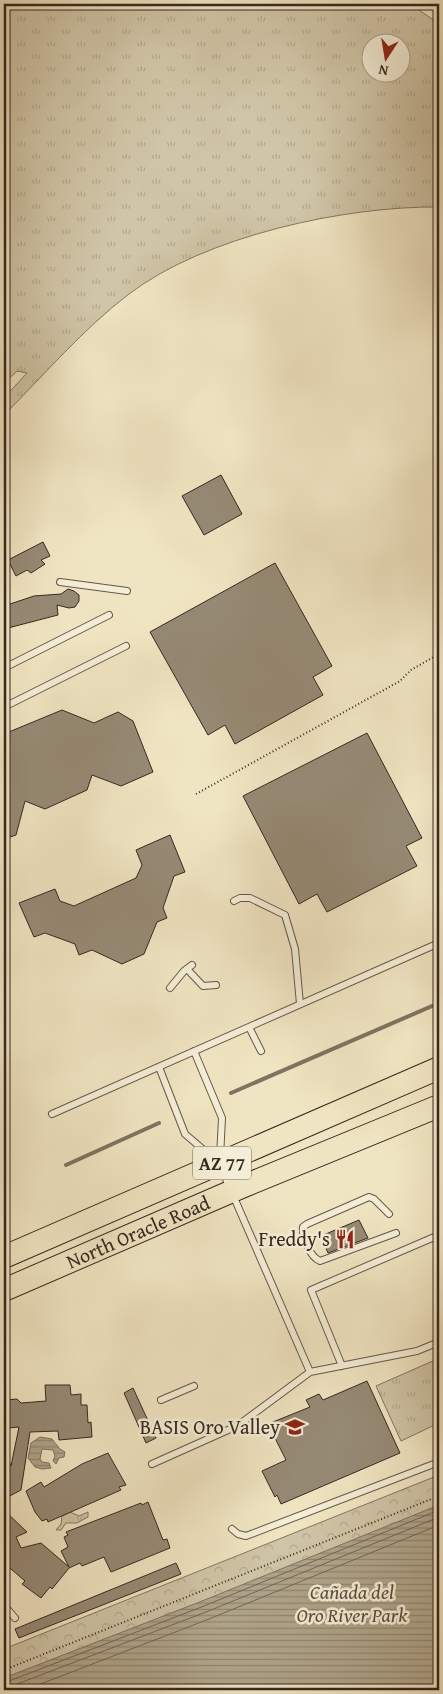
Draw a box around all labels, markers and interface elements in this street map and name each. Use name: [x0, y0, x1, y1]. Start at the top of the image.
north arrow: [360, 32, 410, 82]
text: N: [376, 60, 390, 81]
road number: AZ 77: [193, 1146, 251, 1180]
street label: North Oracle Road: [61, 1187, 214, 1275]
place label: Freddy's: [259, 1224, 330, 1253]
restaurant icon: Freddy's: [334, 1228, 356, 1250]
place label: BASIS Oro Valley: [140, 1412, 280, 1441]
school or university icon: BASIS Oro Valley: [284, 1416, 306, 1438]
park label: Cañada del Oro River Park: [297, 1577, 408, 1629]

